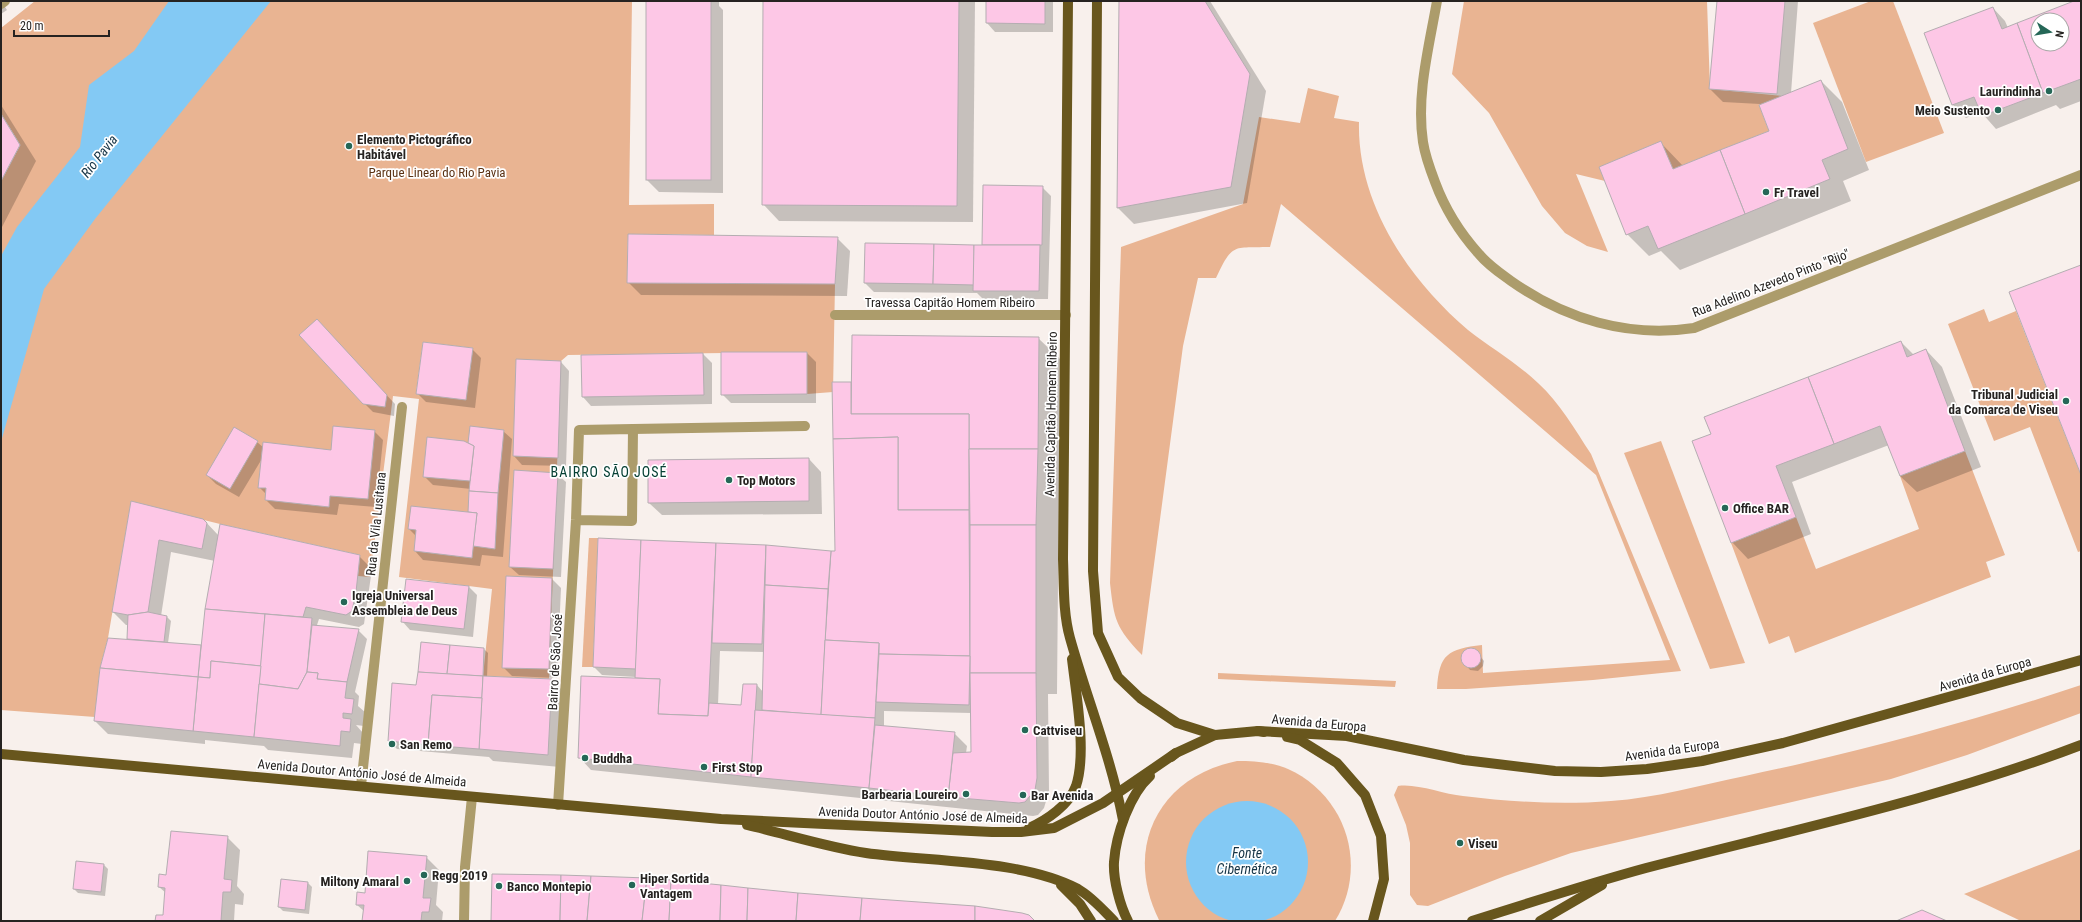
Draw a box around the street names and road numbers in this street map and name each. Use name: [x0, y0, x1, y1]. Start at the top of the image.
street label: Rua Adelino Azevedo Pinto "Rijo": [1690, 246, 1852, 320]
street label: Travessa Capitão Homem Ribeiro: [865, 295, 1035, 310]
street label: Avenida Capitão Homem Ribeiro: [1042, 331, 1060, 497]
street label: Rua da Vila Lusitana: [363, 471, 389, 577]
street label: Bairro de São José: [545, 613, 565, 711]
street label: Avenida da Europa: [1937, 654, 2033, 694]
street label: Avenida da Europa: [1271, 711, 1367, 735]
street label: Avenida da Europa: [1624, 736, 1720, 764]
street label: Avenida Doutor António José de Almeida: [257, 756, 467, 790]
street label: Avenida Doutor António José de Almeida: [818, 804, 1028, 826]

